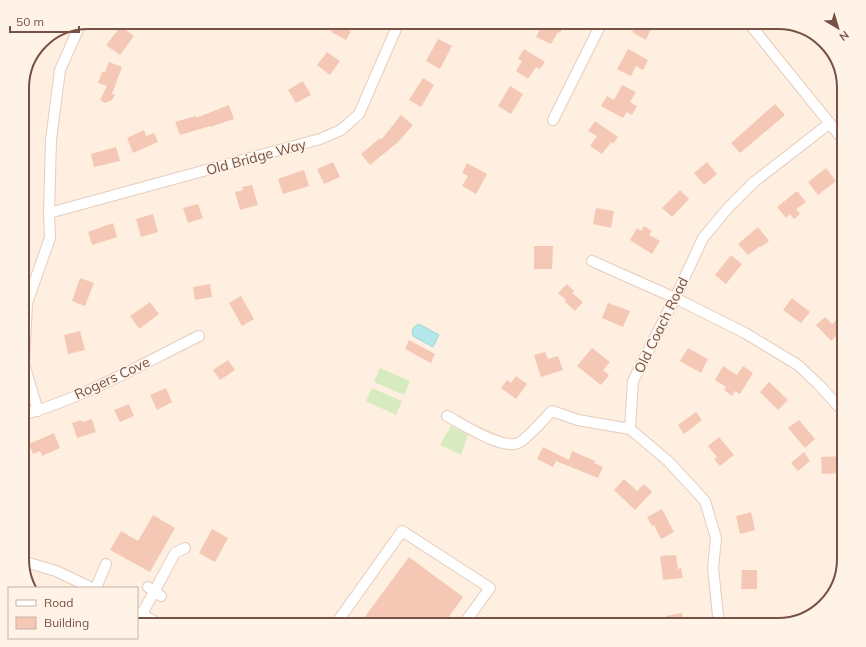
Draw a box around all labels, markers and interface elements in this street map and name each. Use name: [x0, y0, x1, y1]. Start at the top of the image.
scale bar: [10, 8, 79, 34]
north arrow: [818, 8, 858, 48]
text: 50 m: [16, 14, 44, 29]
text: N: [837, 28, 852, 44]
street label: Old Bridge Way: [204, 135, 309, 179]
street label: Old Coach Road: [630, 274, 692, 376]
street label: Rogers Cove: [71, 353, 153, 403]
legend: [8, 587, 138, 639]
text: Road: [44, 595, 73, 610]
text: Building: [44, 615, 89, 630]

